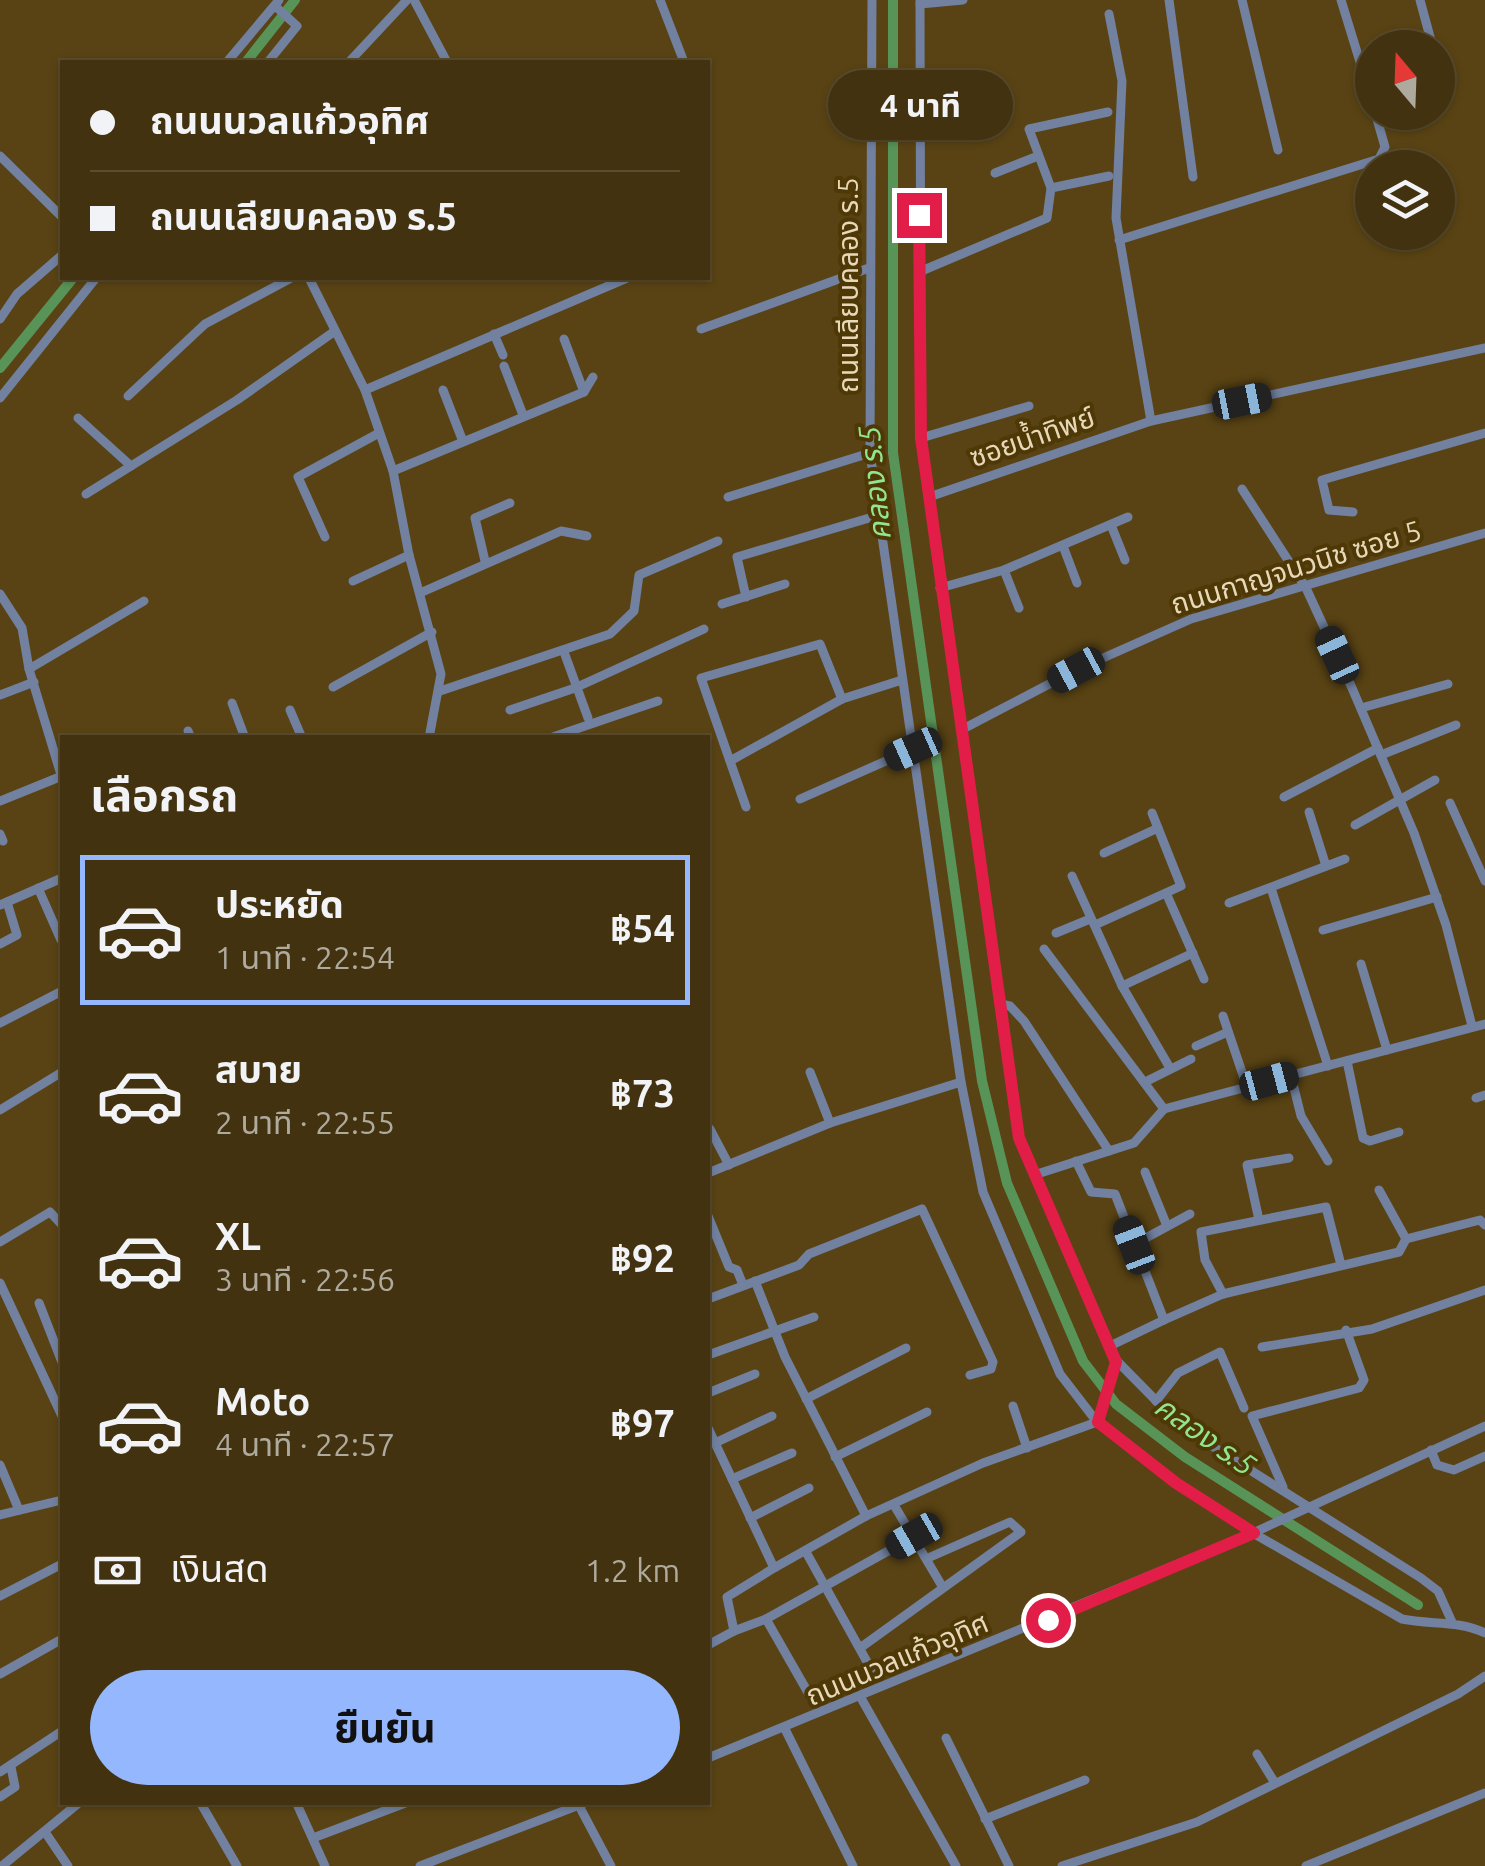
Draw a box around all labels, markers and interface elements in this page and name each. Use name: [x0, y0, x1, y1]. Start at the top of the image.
north arrow: [1355, 30, 1455, 130]
map controls: [1355, 30, 1455, 250]
callout: 4 นาที: [826, 70, 1012, 140]
text: 4 นาที: [880, 87, 961, 123]
text: ถนนนวลแก้วอุทิศ: [150, 99, 429, 141]
button: layers: [1355, 150, 1455, 250]
street label: ถนนเลียบคลอง ร.5: [832, 177, 863, 393]
route end: [897, 193, 942, 238]
text: ถนนเลียบคลอง ร.5: [150, 195, 457, 237]
car: [1210, 381, 1274, 421]
street label: ซอยน้ำทิพย์: [964, 398, 1099, 472]
water label: คลอง ร.5: [851, 424, 897, 542]
street label: ถนนกาญจนวนิช ซอย 5: [1167, 514, 1425, 619]
car: [1311, 621, 1363, 689]
car: [1042, 643, 1110, 697]
car: [879, 723, 947, 775]
text: เลือกรถ: [90, 769, 238, 820]
text: ประหยัด: [215, 883, 344, 925]
icon: car: [95, 885, 185, 975]
text: ฿54: [610, 907, 675, 949]
text: 1 นาที · 22:54: [215, 939, 395, 975]
text: สบาย: [215, 1048, 302, 1090]
icon: car: [95, 1050, 185, 1140]
car: [1236, 1059, 1302, 1103]
text: ฿73: [610, 1072, 675, 1114]
text: 2 นาที · 22:55: [215, 1104, 395, 1140]
car: [1109, 1212, 1159, 1278]
icon: car: [95, 1215, 185, 1305]
text: XL: [215, 1215, 261, 1257]
text: ฿92: [610, 1237, 675, 1279]
text: 3 นาที · 22:56: [215, 1261, 395, 1297]
icon: car: [95, 1380, 185, 1470]
text: Moto: [215, 1380, 310, 1422]
water label: คลอง ร.5: [1149, 1388, 1263, 1482]
text: ฿97: [610, 1402, 675, 1444]
text: 4 นาที · 22:57: [215, 1426, 395, 1462]
car: [881, 1508, 947, 1564]
icon: cash: [90, 1543, 145, 1598]
text: เงินสด: [170, 1547, 269, 1589]
text: 1.2 km: [585, 1552, 680, 1588]
route start: [1026, 1598, 1071, 1643]
street label: ถนนนวลแก้วอุทิศ: [801, 1606, 994, 1713]
button: ยืนยัน: [90, 1670, 680, 1785]

